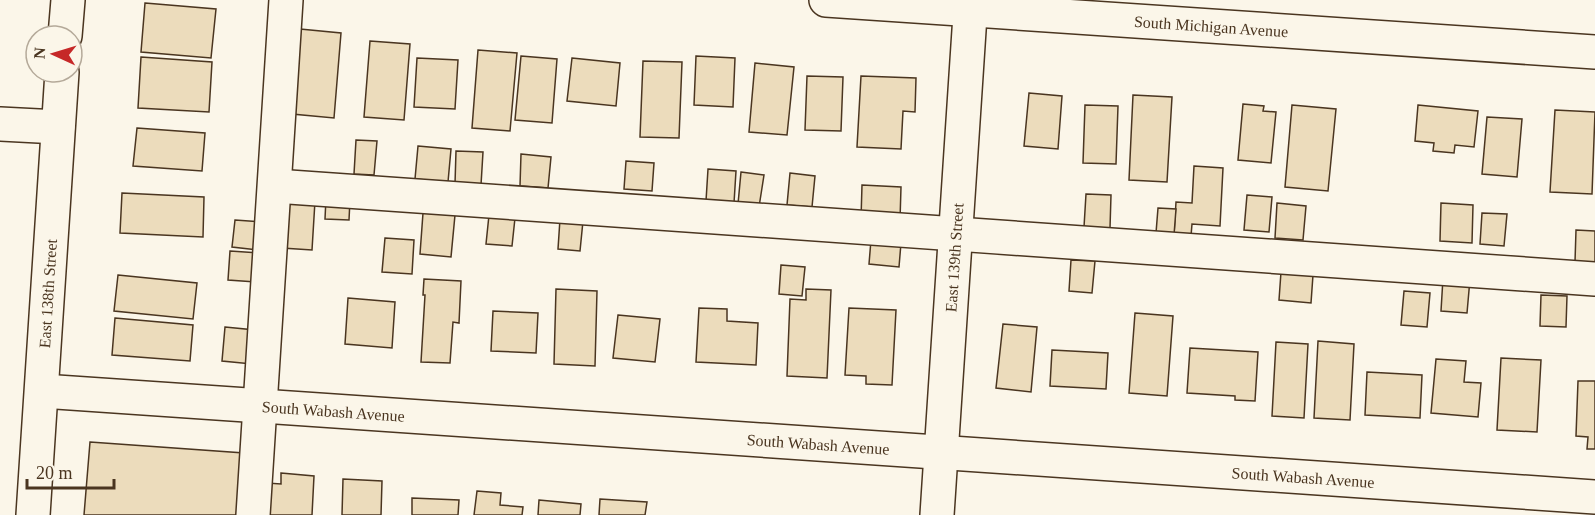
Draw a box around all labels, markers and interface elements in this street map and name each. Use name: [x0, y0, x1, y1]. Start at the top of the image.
street label: South Michigan Avenue: [1133, 13, 1289, 40]
north arrow: [24, 24, 84, 84]
text: N: [31, 46, 48, 59]
street label: East 139th Street: [942, 202, 967, 313]
street label: East 138th Street: [36, 238, 60, 349]
street label: South Wabash Avenue: [261, 398, 405, 425]
street label: South Wabash Avenue: [746, 431, 890, 458]
scale bar: [27, 452, 114, 490]
text: 20 m: [36, 463, 73, 483]
street label: South Wabash Avenue: [1231, 464, 1375, 491]

